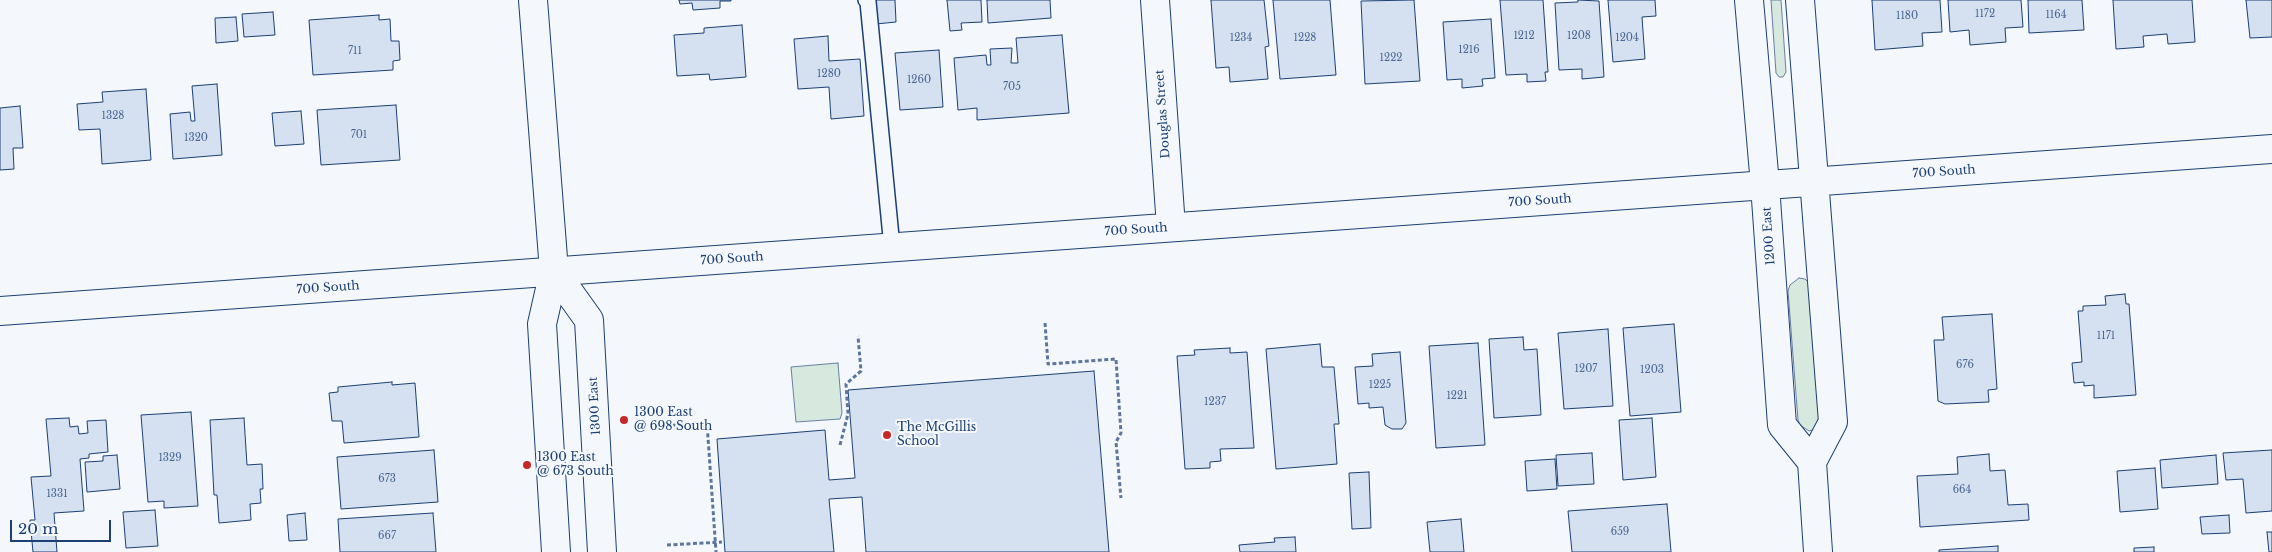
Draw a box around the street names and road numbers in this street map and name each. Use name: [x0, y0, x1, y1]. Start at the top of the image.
street label: Douglas Street: [1153, 69, 1173, 159]
street label: 700 South: [1912, 163, 1976, 181]
street label: 700 South: [1508, 192, 1572, 210]
street label: 1200 East: [1760, 206, 1778, 266]
street label: 700 South: [1104, 221, 1168, 239]
street label: 700 South: [700, 250, 764, 268]
street label: 700 South: [296, 279, 360, 297]
street label: 1300 East: [586, 376, 604, 436]

